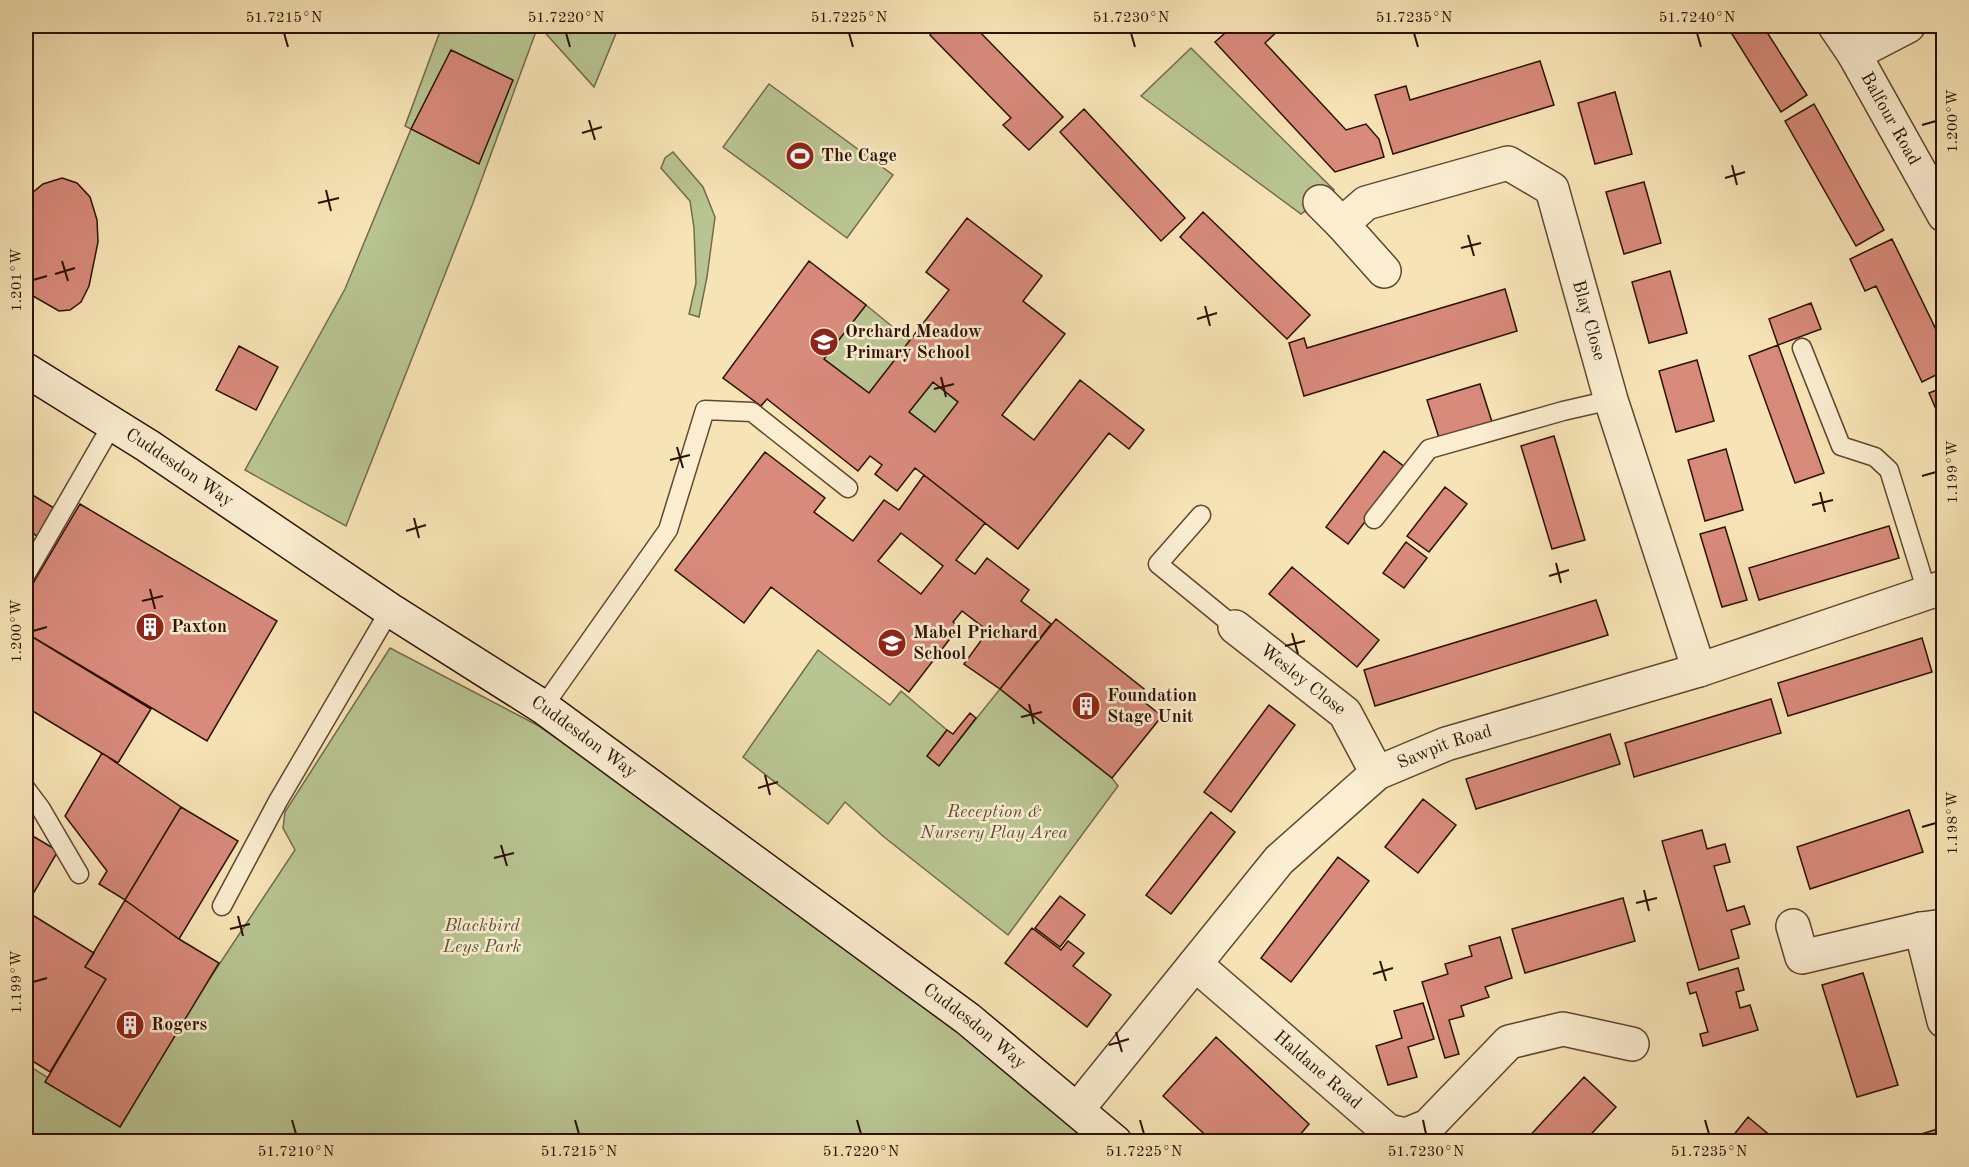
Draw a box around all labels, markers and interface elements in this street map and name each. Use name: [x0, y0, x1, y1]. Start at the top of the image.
text: 51.7215°N: [246, 11, 323, 26]
text: 51.7220°N: [528, 11, 605, 26]
text: 51.7225°N: [811, 11, 888, 26]
text: 51.7230°N: [1093, 11, 1170, 26]
text: 51.7235°N: [1376, 11, 1453, 26]
text: 51.7240°N: [1659, 11, 1736, 26]
street label: Balfour Road: [1857, 69, 1923, 168]
text: 1.200°W: [1946, 89, 1961, 153]
sports icon: The Cage: [784, 140, 816, 172]
place label: The Cage: [821, 147, 897, 165]
text: 1.201°W: [10, 248, 25, 312]
street label: Blay Close: [1569, 278, 1609, 363]
place label: Orchard Meadow Primary School: [845, 323, 982, 362]
school or university icon: Orchard Meadow Primary School: [808, 326, 840, 358]
street label: Cuddesdon Way: [122, 425, 237, 510]
text: 1.199°W: [1946, 440, 1961, 504]
text: 1.200°W: [10, 599, 25, 663]
building icon: Paxton: [134, 611, 166, 643]
place label: Paxton: [171, 618, 227, 636]
place label: Mabel Prichard School: [913, 624, 1038, 663]
school or university icon: Mabel Prichard School: [876, 627, 908, 659]
street label: Wesley Close: [1257, 641, 1349, 719]
place label: Foundation Stage Unit: [1107, 687, 1197, 726]
building icon: Foundation Stage Unit: [1070, 690, 1102, 722]
street label: Cuddesdon Way: [528, 693, 640, 782]
street label: Sawpit Road: [1395, 722, 1494, 772]
text: 1.198°W: [1946, 791, 1961, 855]
park label: Reception & Nursery Play Area: [919, 803, 1068, 842]
park label: Blackbird Leys Park: [442, 917, 521, 956]
text: 1.199°W: [10, 950, 25, 1014]
street label: Cuddesdon Way: [920, 980, 1030, 1073]
building icon: Rogers: [114, 1009, 146, 1041]
place label: Rogers: [151, 1016, 207, 1034]
street label: Haldane Road: [1270, 1027, 1365, 1113]
text: 51.7210°N: [258, 1145, 335, 1160]
text: 51.7215°N: [541, 1145, 618, 1160]
text: 51.7220°N: [823, 1145, 900, 1160]
text: 51.7225°N: [1106, 1145, 1183, 1160]
text: 51.7230°N: [1388, 1145, 1465, 1160]
text: 51.7235°N: [1671, 1145, 1748, 1160]

